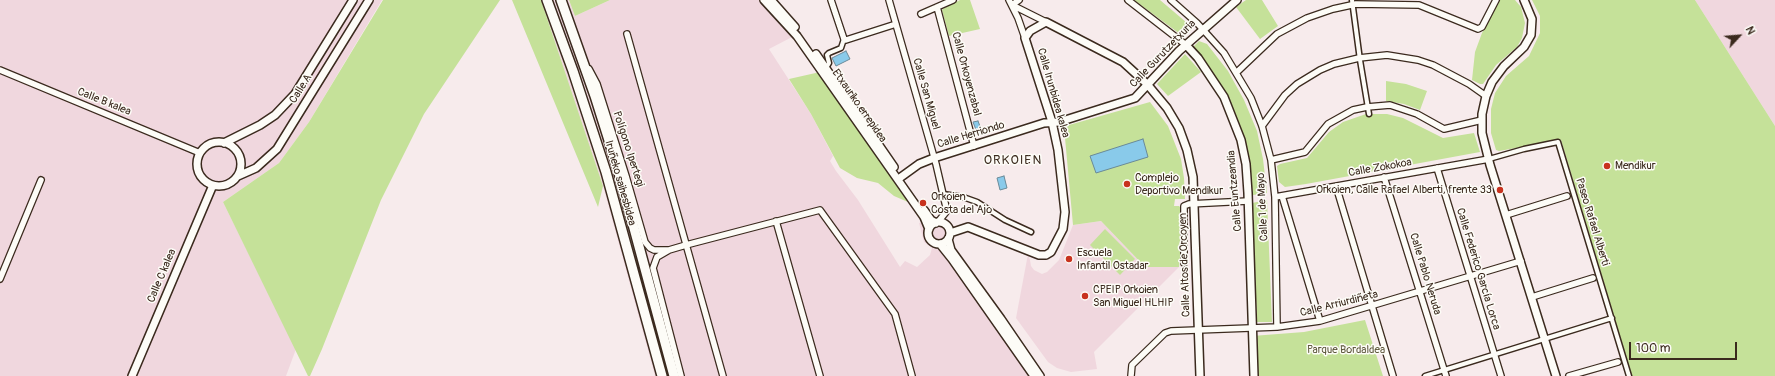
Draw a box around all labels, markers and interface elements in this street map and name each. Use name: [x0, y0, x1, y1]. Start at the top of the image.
north arrow: [1719, 16, 1759, 56]
street label: Calle Gurutzetxuria: [1127, 17, 1199, 91]
text: N: [1743, 24, 1758, 37]
street label: Calle Orkoyenzabal: [948, 31, 984, 117]
street label: Calle Irunbidea kalea: [1034, 47, 1072, 139]
street label: Calle San Miguel: [909, 57, 943, 131]
street label: Etxauriko errepidea: [829, 67, 889, 145]
street label: Calle A: [287, 72, 315, 106]
street label: Calle B kalea: [75, 85, 133, 119]
street label: Polígono Ipertegi: [610, 110, 646, 188]
street label: Calle Herriondo: [936, 118, 1006, 152]
street label: Iruñeko saihesbidea: [602, 139, 638, 227]
street label: Calle Euntzeandia: [1225, 150, 1245, 232]
district label: ORKOIEN: [984, 153, 1042, 169]
street label: Calle Zokokoa: [1347, 156, 1413, 180]
place label: Mendikur: [1615, 159, 1656, 173]
marker: Mendikur: [1602, 161, 1612, 171]
place label: Complejo Deportivo Mendikur: [1135, 171, 1223, 197]
street label: Calle 1 de Mayo: [1255, 172, 1271, 242]
street label: Paseo Rafael Alberti: [1572, 176, 1612, 268]
marker: Complejo Deportivo Mendikur: [1122, 179, 1132, 189]
place label: Orkoien, Calle Rafael Alberti, frente 33: [1316, 183, 1492, 197]
marker: Orkoien, Calle Rafael Alberti, frente 33: [1495, 185, 1505, 195]
place label: Orkoien Costa del Ajo: [931, 190, 992, 216]
marker: Orkoien Costa del Ajo: [918, 198, 928, 208]
street label: Calle Federico García Lorca: [1453, 207, 1503, 331]
street label: Calle Altos de Orcoyen: [1177, 213, 1193, 317]
street label: Calle Pablo Neruda: [1406, 232, 1444, 316]
place label: Escuela Infantil Ostadar: [1077, 246, 1149, 272]
street label: Calle C kalea: [145, 247, 179, 305]
marker: Escuela Infantil Ostadar: [1064, 254, 1074, 264]
place label: CPEIP Orkoien San Miguel HLHIP: [1093, 283, 1173, 309]
street label: Calle Arriurdiñeta: [1299, 288, 1379, 320]
marker: CPEIP Orkoien San Miguel HLHIP: [1080, 291, 1090, 301]
scale bar: [1631, 334, 1739, 360]
text: 100 m: [1636, 341, 1670, 356]
park label: Parque Bordaldea: [1307, 343, 1385, 357]

